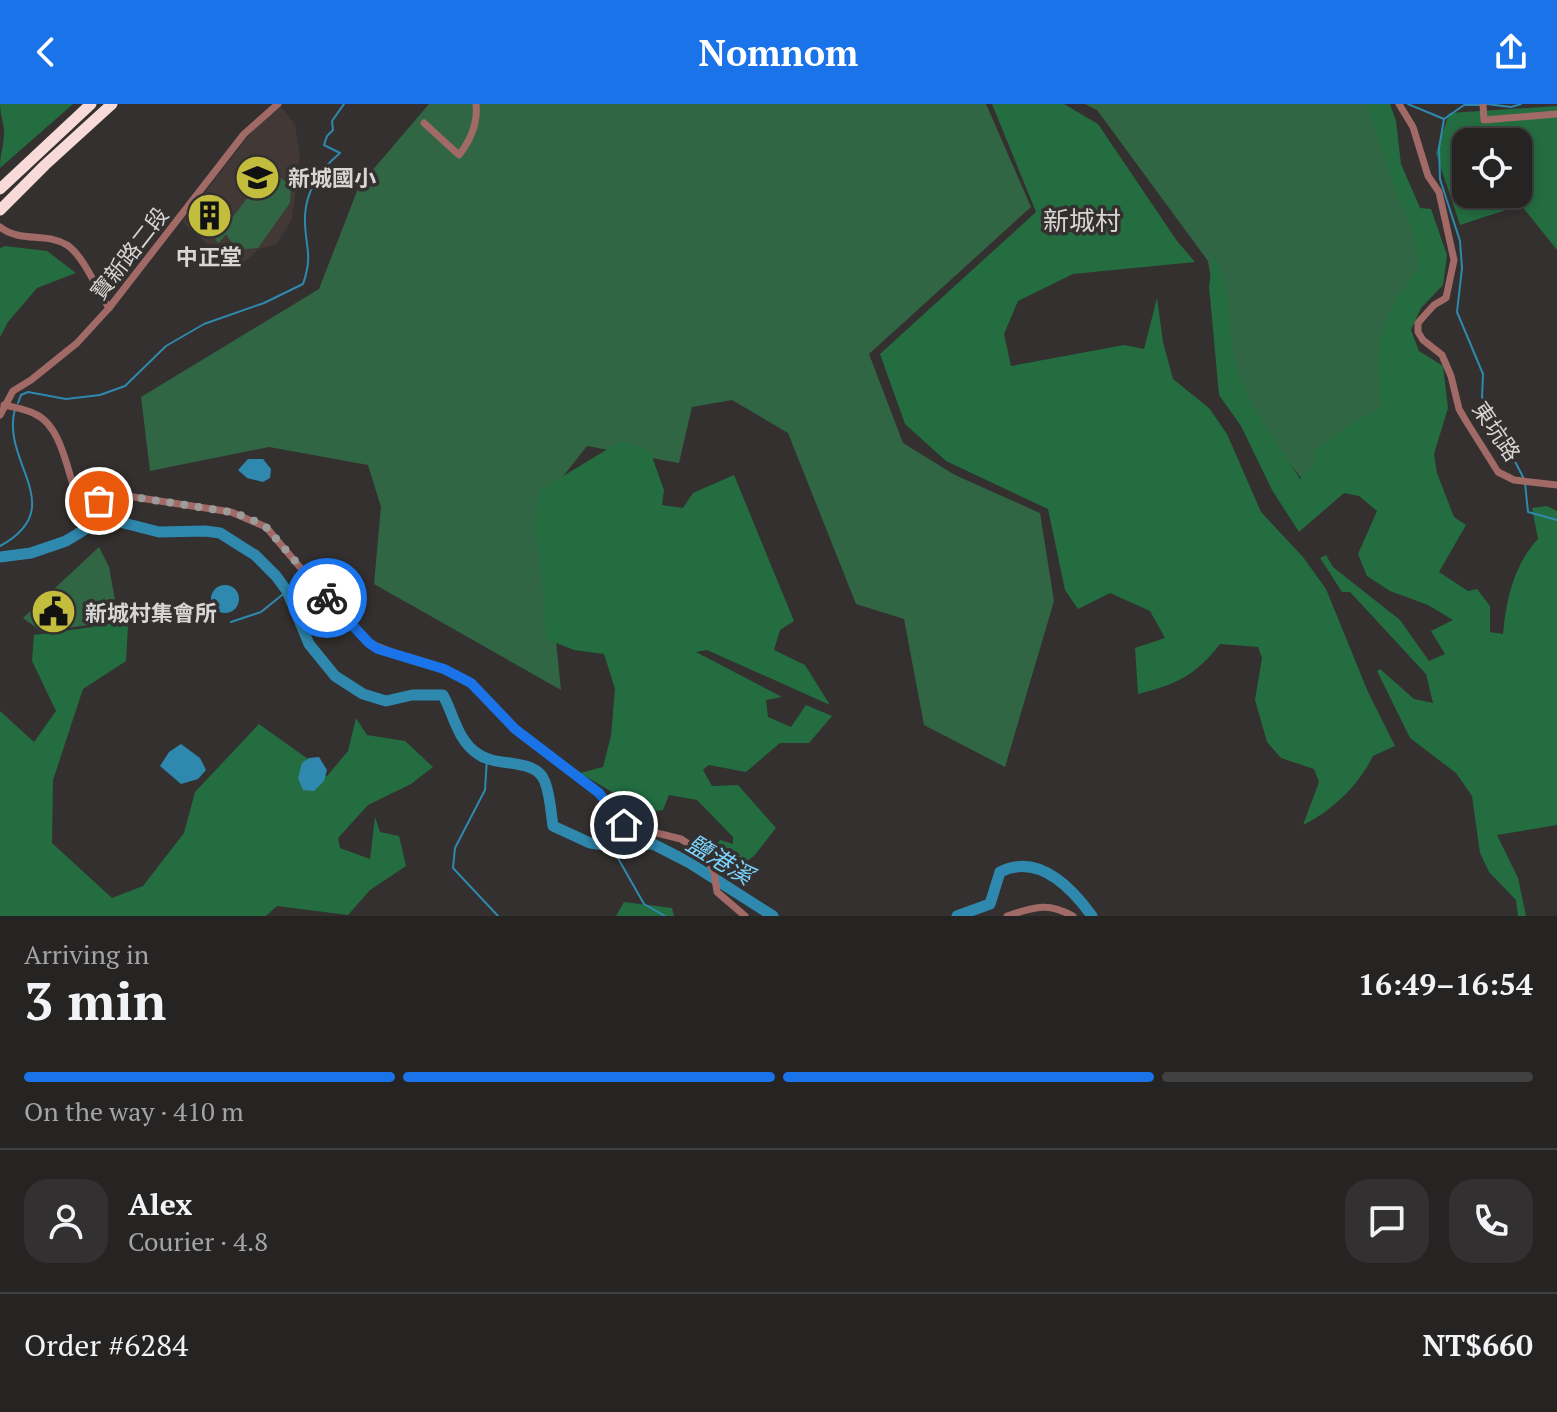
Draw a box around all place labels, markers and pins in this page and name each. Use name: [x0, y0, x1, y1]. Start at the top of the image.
school or university icon: 新城國小: [233, 153, 281, 201]
place label: 新城國小: [288, 163, 376, 192]
building icon: 中正堂: [185, 191, 233, 239]
place label: 中正堂: [176, 242, 242, 271]
pin: [65, 467, 133, 535]
public building icon: 新城村集會所: [30, 588, 78, 636]
place label: 新城村集會所: [85, 598, 217, 627]
pin: [590, 791, 658, 859]

